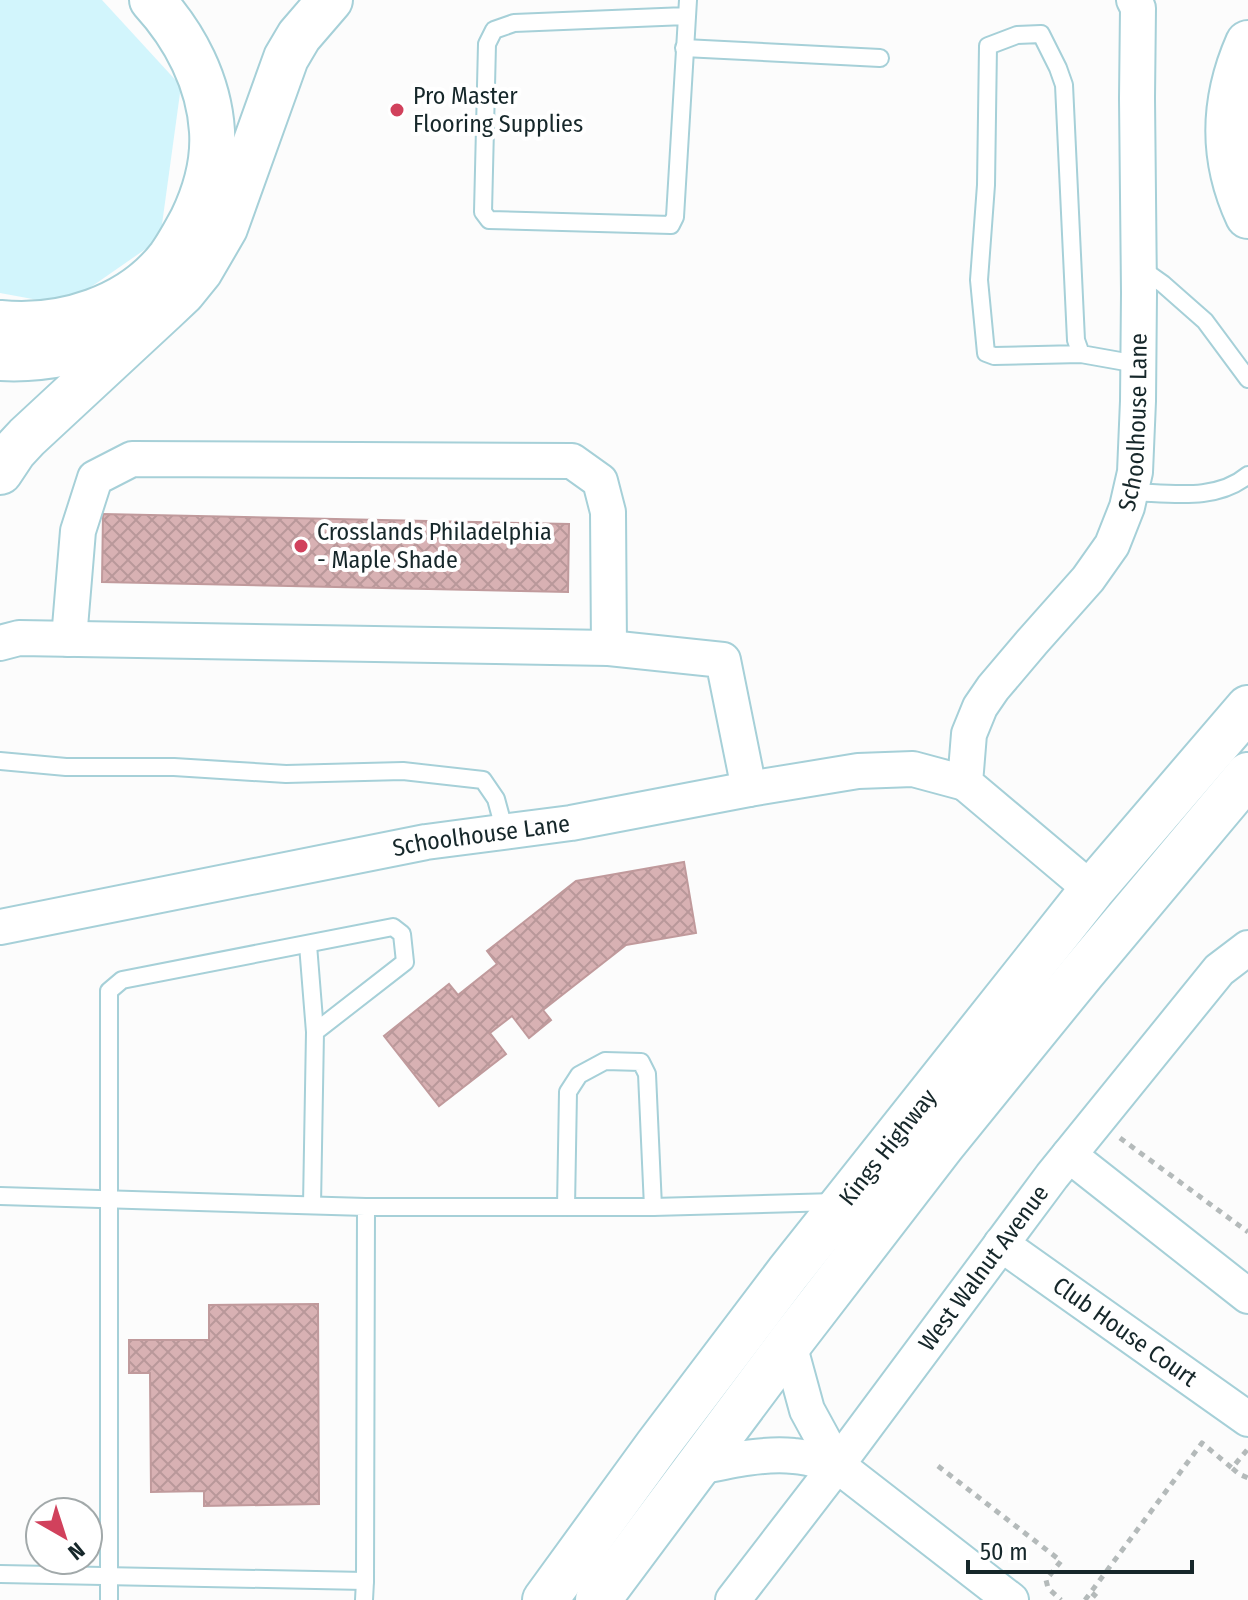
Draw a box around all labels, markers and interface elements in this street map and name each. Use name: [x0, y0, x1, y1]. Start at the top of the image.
place label: Pro Master Flooring Supplies: [413, 82, 583, 138]
marker: Pro Master Flooring Supplies: [388, 101, 406, 119]
street label: Schoolhouse Lane: [1112, 333, 1153, 514]
place label: Crosslands Philadelphia - Maple Shade: [317, 518, 552, 574]
marker: Crosslands Philadelphia - Maple Shade: [292, 537, 310, 555]
street label: Schoolhouse Lane: [390, 809, 572, 862]
street label: Kings Highway: [833, 1083, 943, 1211]
street label: West Walnut Avenue: [913, 1180, 1054, 1356]
street label: Club House Court: [1048, 1271, 1203, 1392]
north arrow: [24, 1496, 104, 1576]
scale bar: [968, 1524, 1192, 1574]
text: N: [63, 1537, 90, 1566]
text: 50 m: [980, 1538, 1028, 1566]

